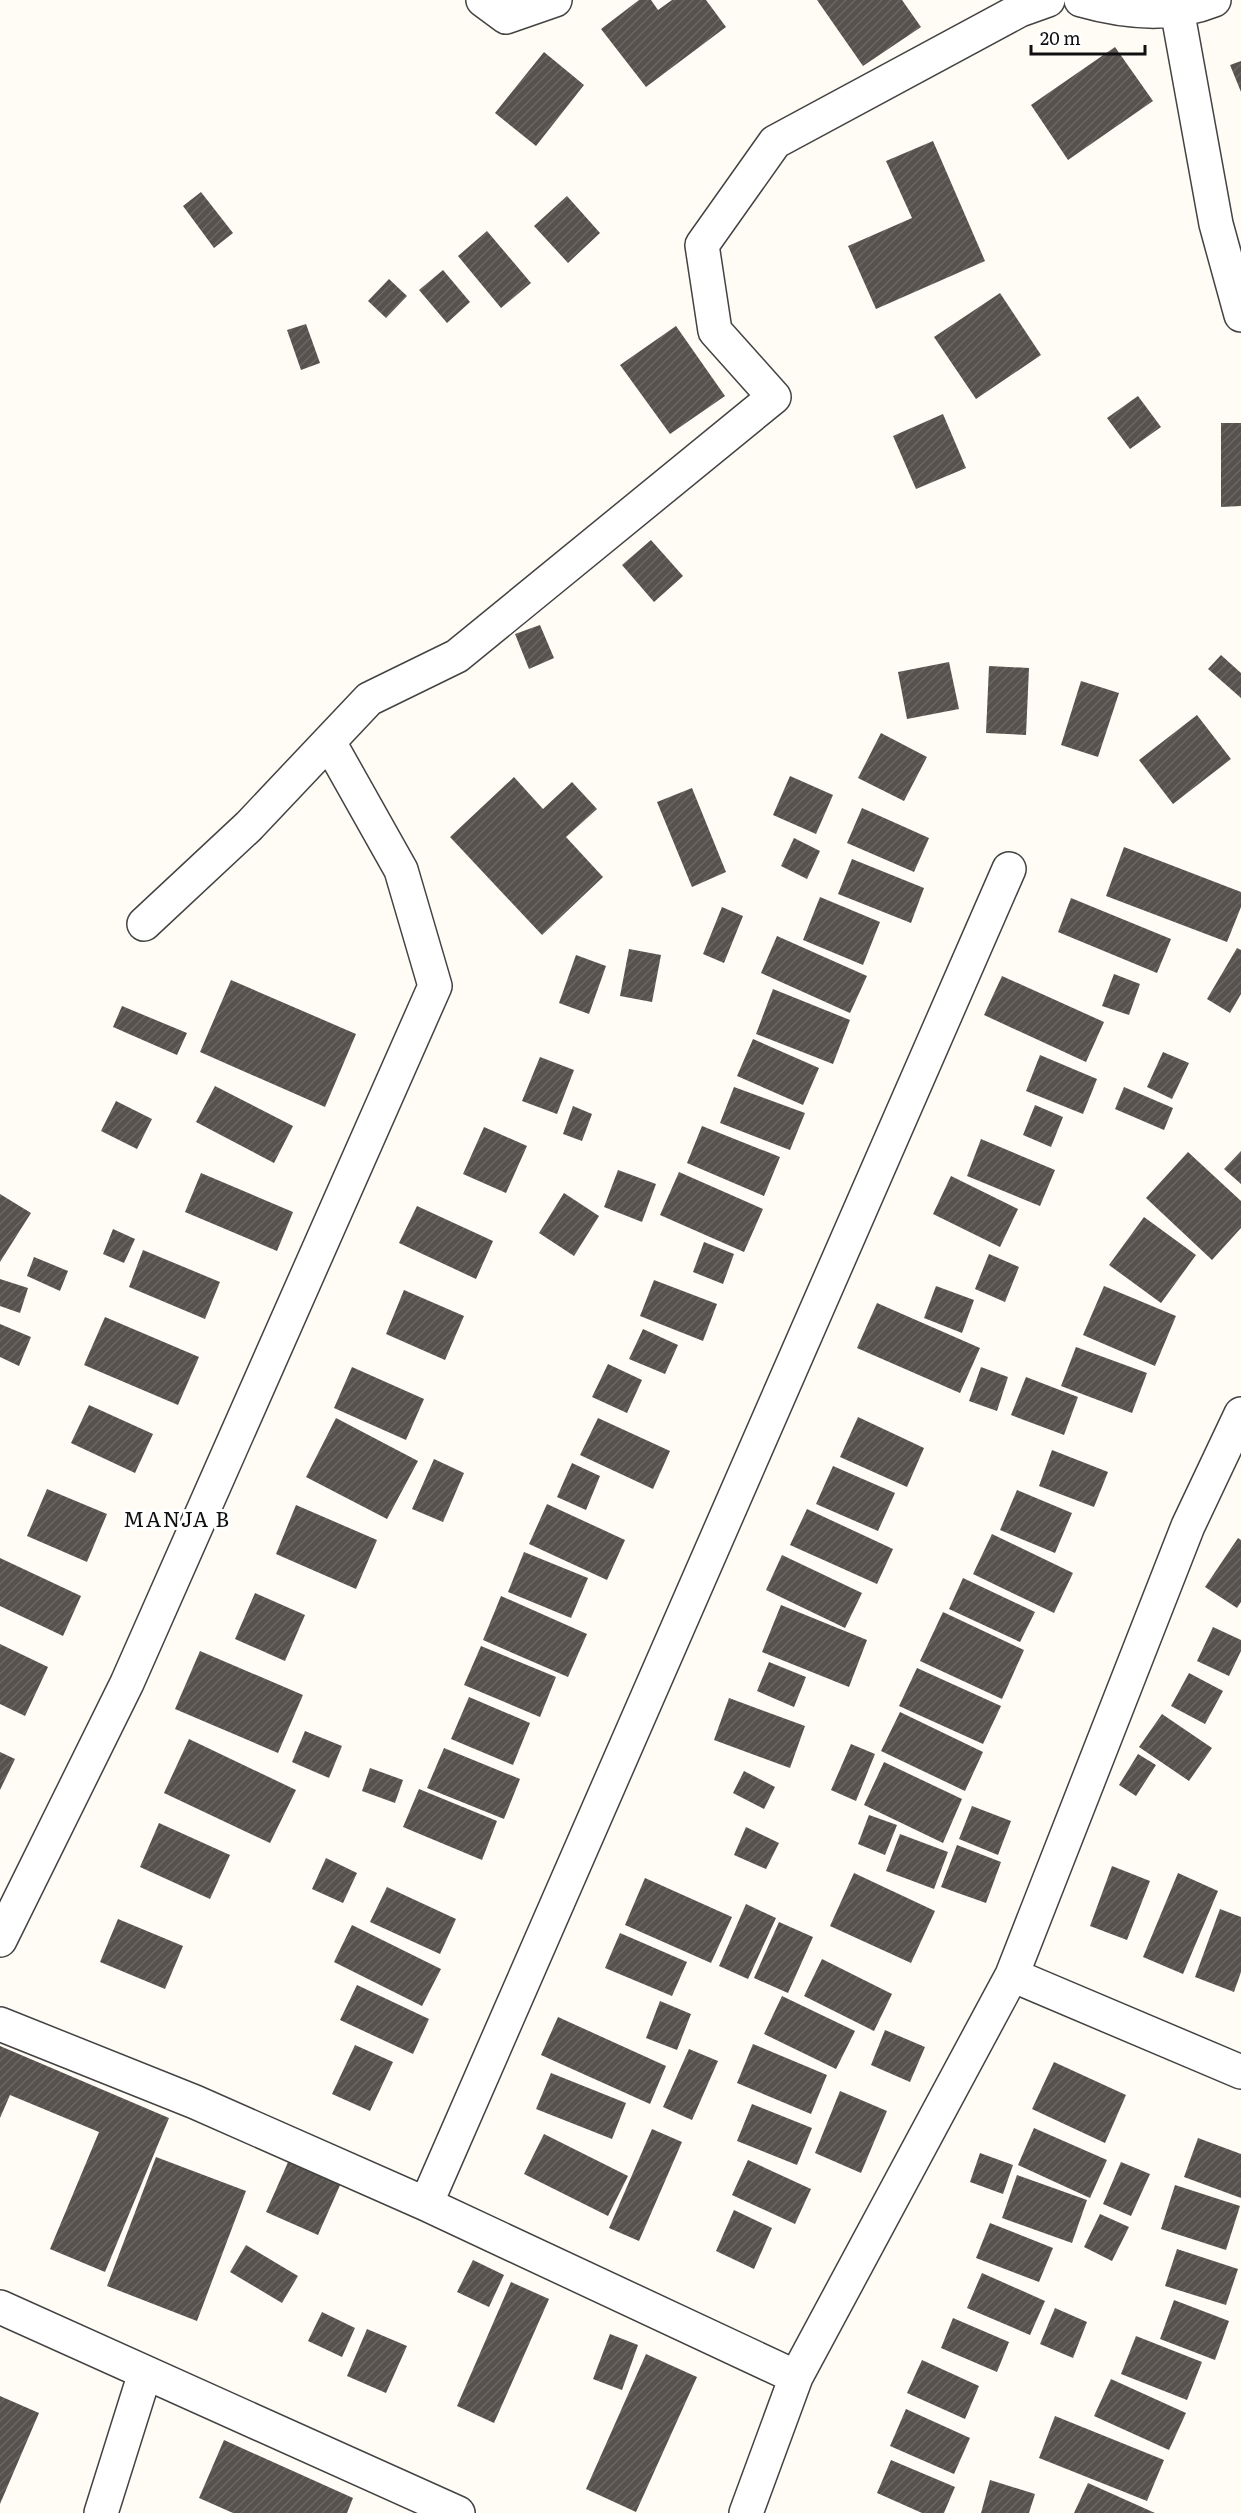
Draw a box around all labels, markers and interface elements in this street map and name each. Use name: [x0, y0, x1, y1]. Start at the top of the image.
scale bar: [1031, 18, 1145, 56]
text: 20 m: [1040, 24, 1081, 51]
district label: MANJA B: [123, 1502, 231, 1533]

